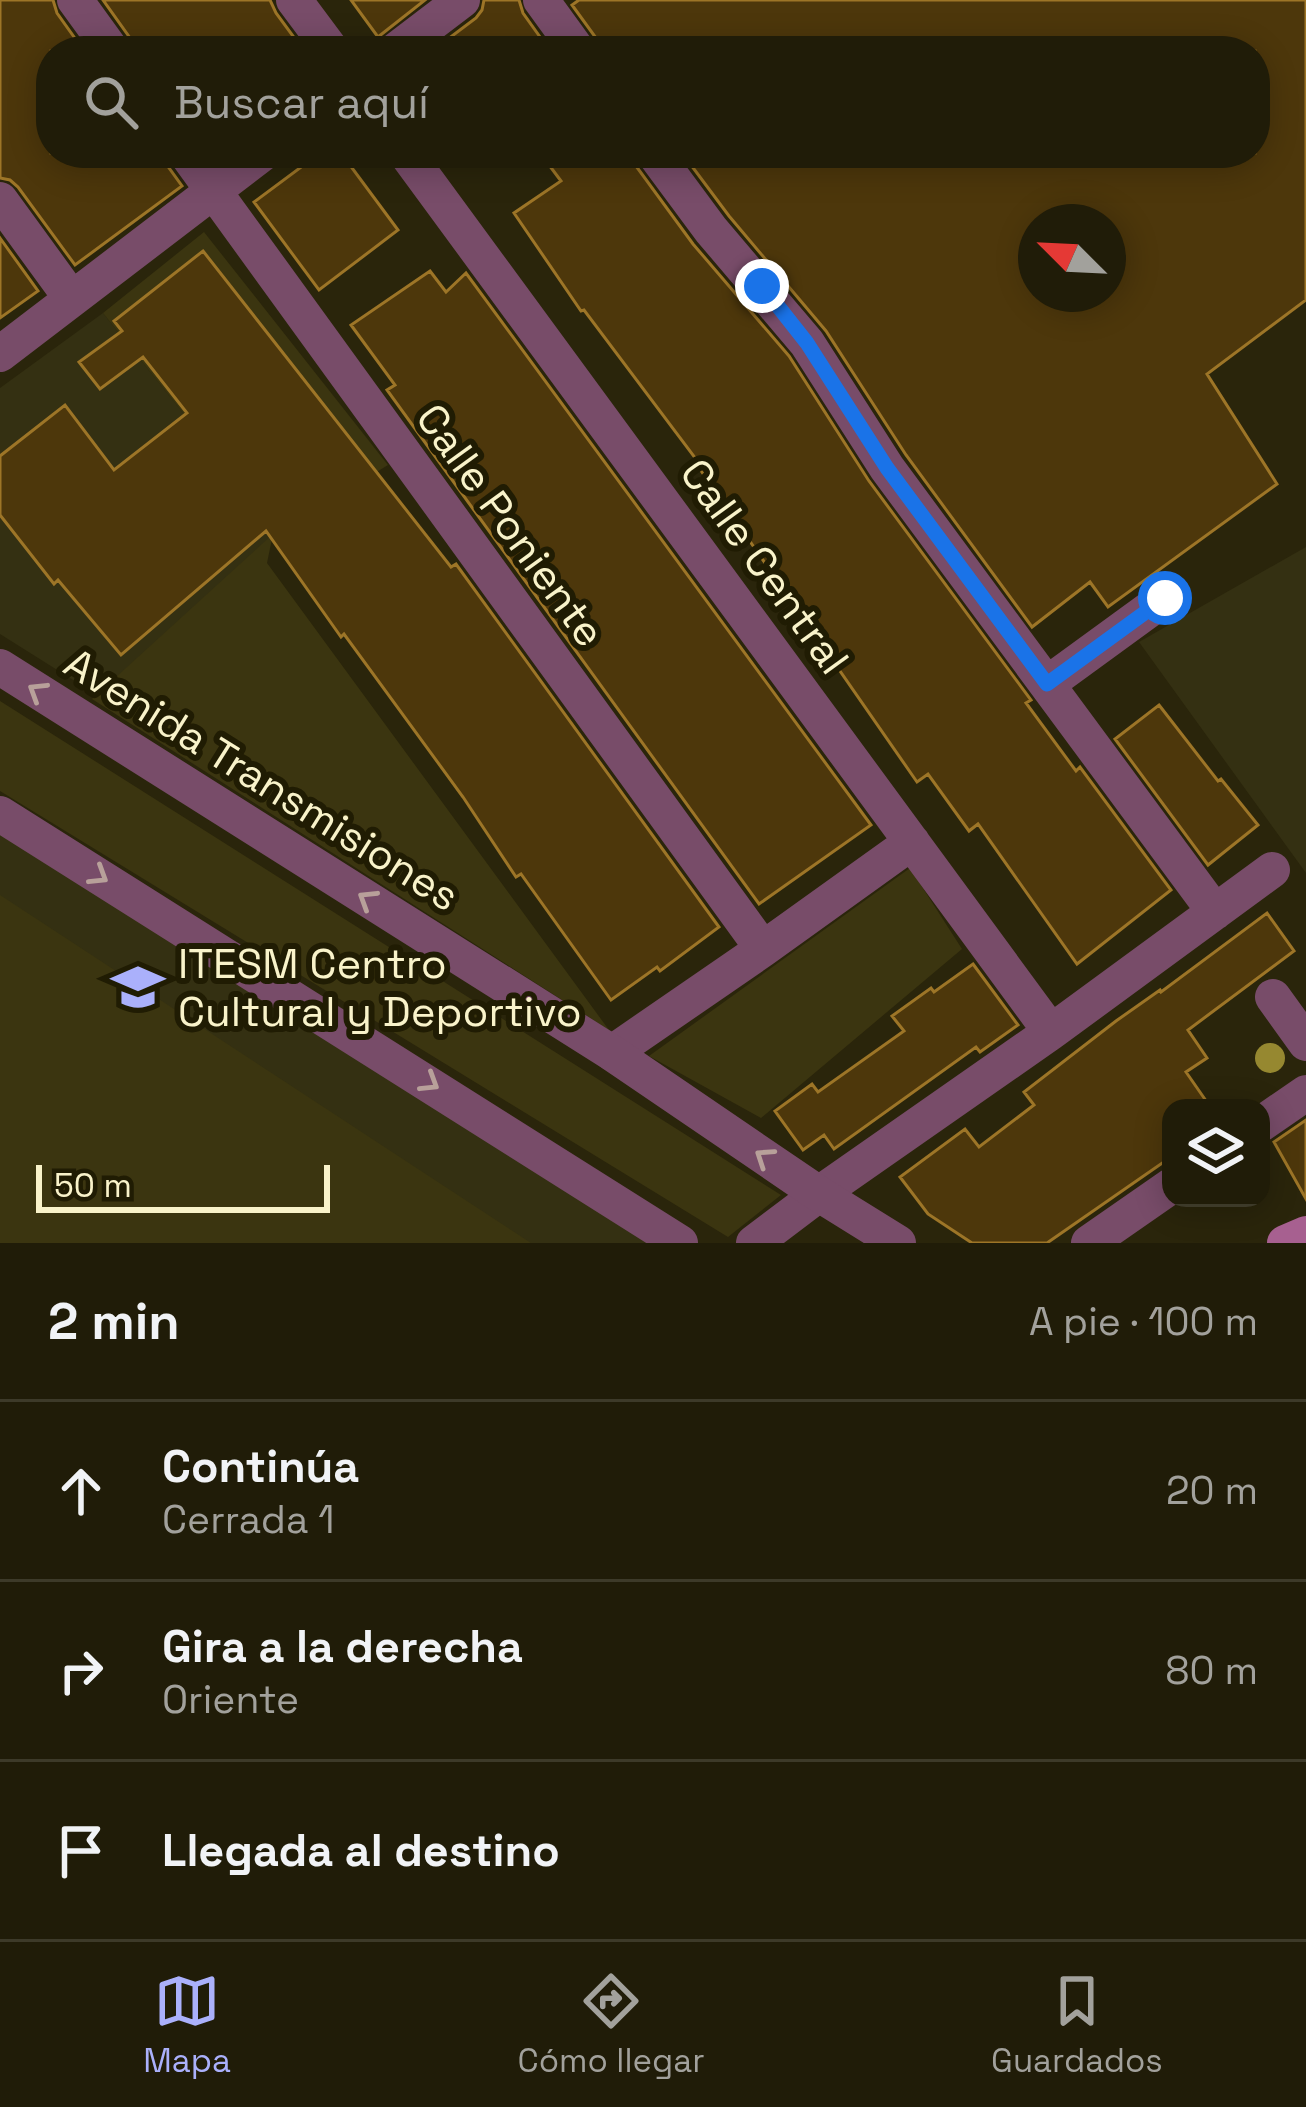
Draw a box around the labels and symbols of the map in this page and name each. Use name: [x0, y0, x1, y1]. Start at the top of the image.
north arrow: [1018, 204, 1126, 312]
route end: [735, 259, 789, 313]
street label: Calle Poniente: [405, 393, 616, 657]
street label: Calle Central: [669, 448, 860, 684]
route start: [1138, 571, 1192, 625]
street label: Avenida Transmisiones: [55, 636, 469, 923]
one-way arrow: [28, 683, 50, 705]
one-way arrow: [86, 862, 108, 884]
one-way arrow: [358, 891, 380, 913]
place label: ITESM Centro Cultural y Deportivo: [178, 937, 582, 1038]
school or university icon: ITESM Centro Cultural y Deportivo: [109, 958, 167, 1016]
one-way arrow: [416, 1069, 438, 1091]
one-way arrow: [755, 1149, 777, 1171]
scale bar: [36, 1159, 330, 1212]

